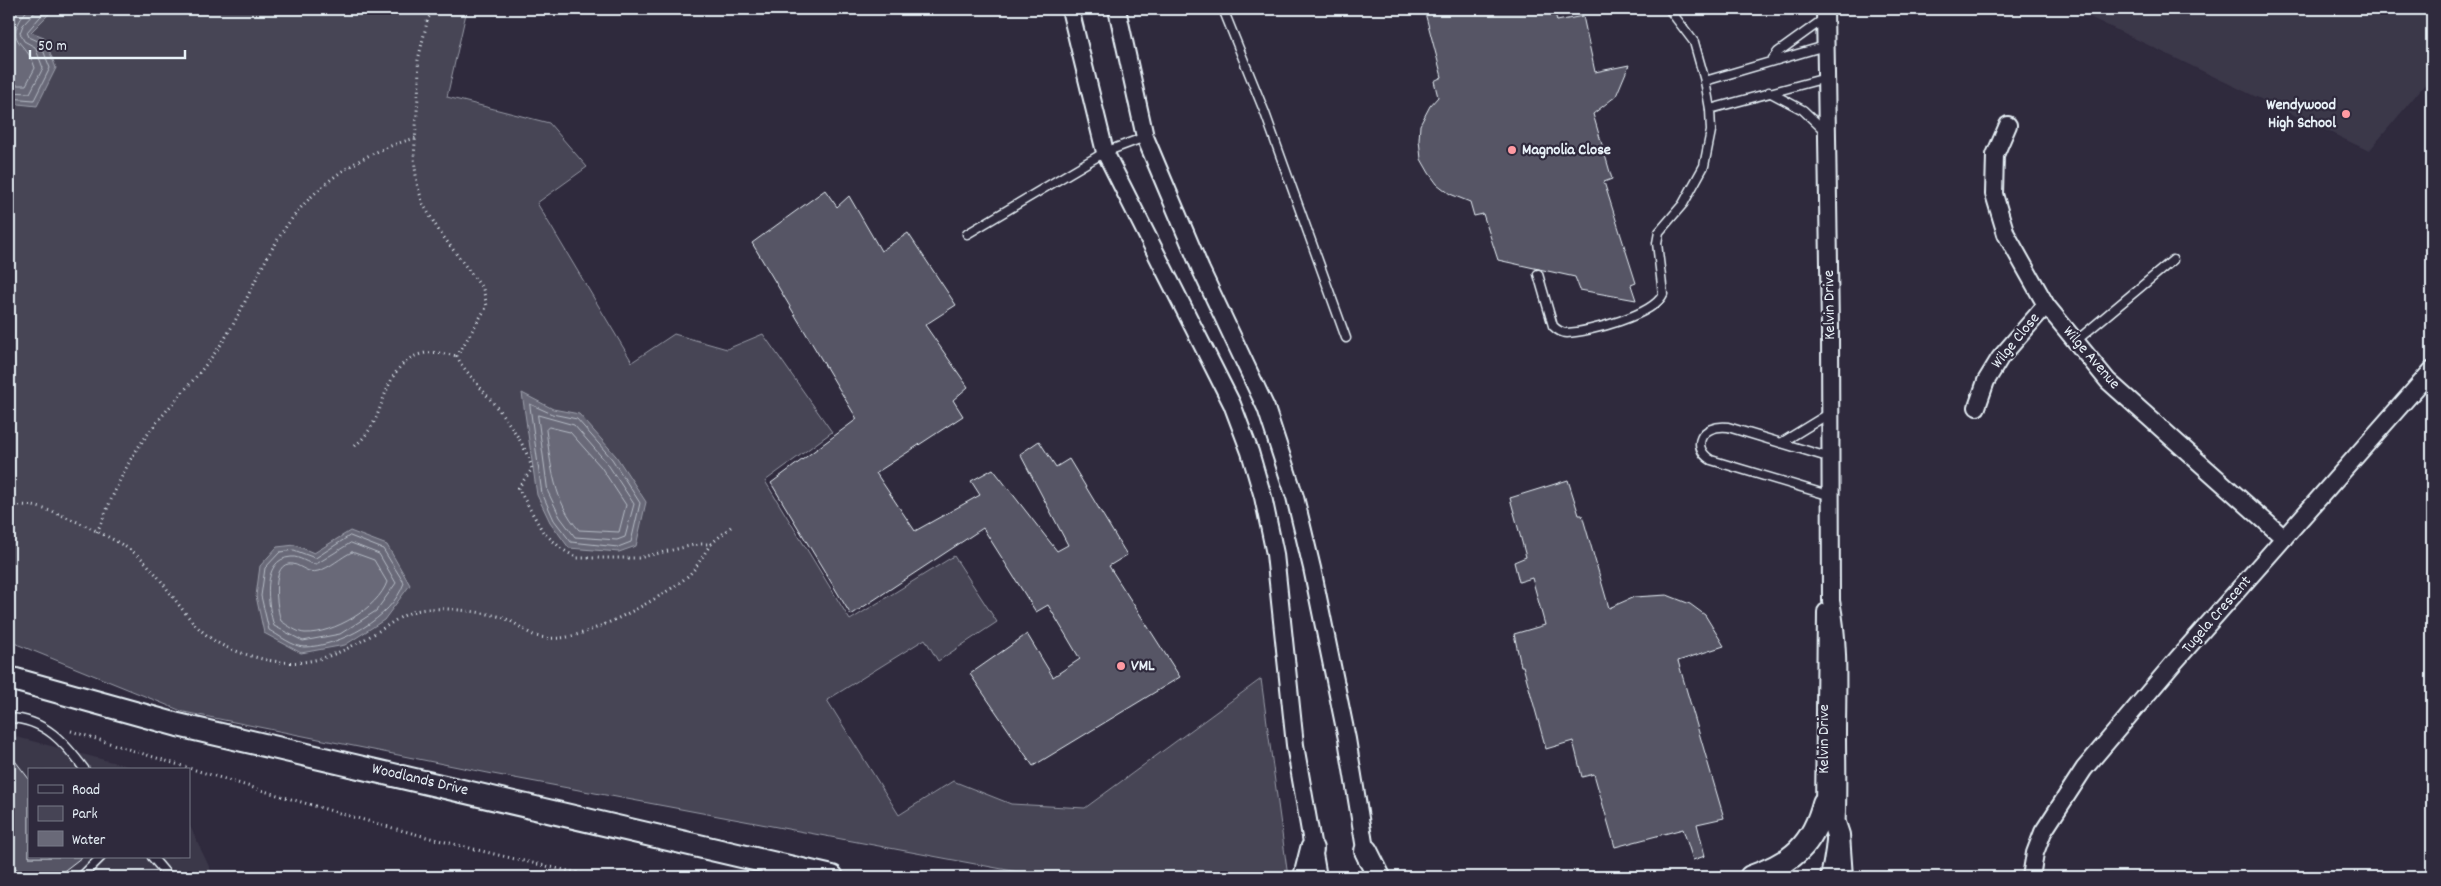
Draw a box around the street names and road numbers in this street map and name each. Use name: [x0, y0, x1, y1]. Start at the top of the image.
street label: Kelvin Drive: [1818, 270, 1842, 340]
street label: Wilge Close: [1986, 308, 2046, 374]
street label: Wilge Avenue: [2057, 321, 2125, 395]
street label: Tugela Crescent: [2177, 571, 2257, 659]
street label: Kelvin Drive: [1813, 704, 1836, 774]
street label: Woodlands Drive: [369, 758, 471, 802]

